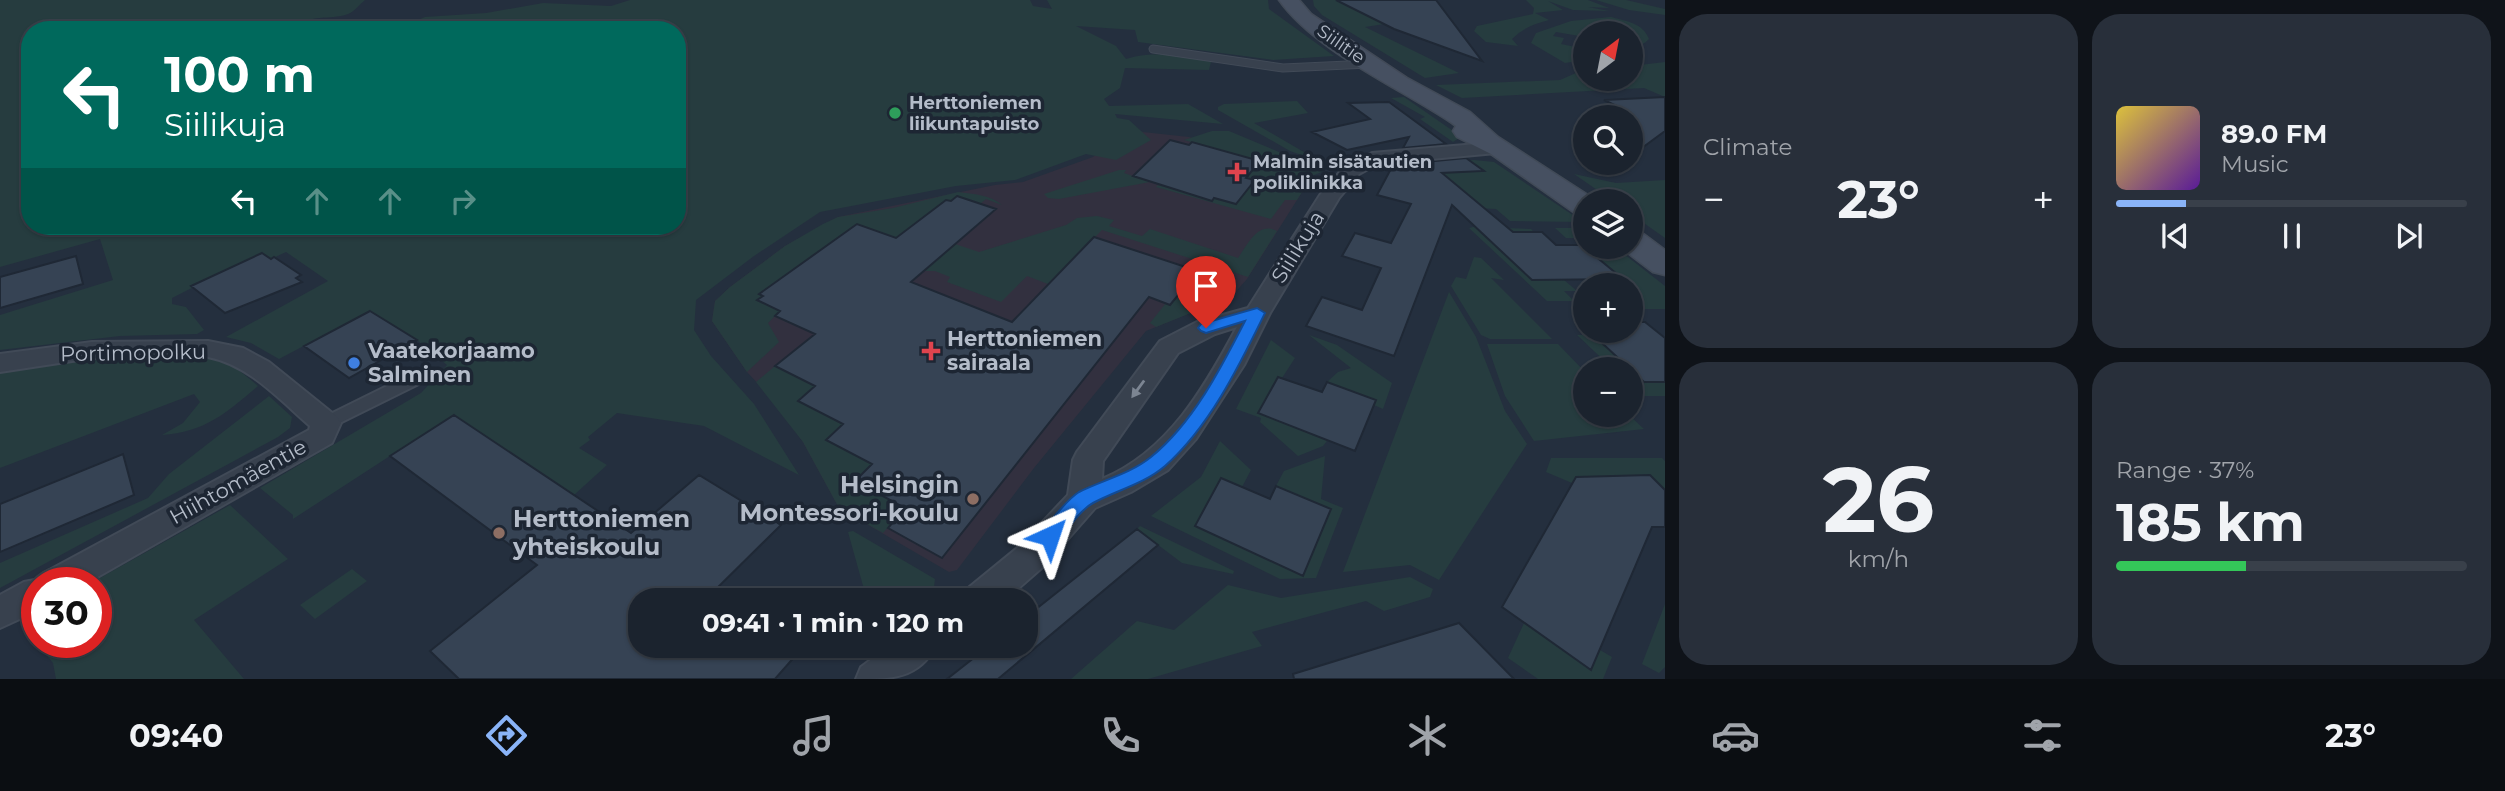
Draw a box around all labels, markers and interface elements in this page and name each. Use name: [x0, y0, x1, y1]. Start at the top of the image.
street label: Siilitie: [1313, 20, 1369, 68]
north arrow: [1573, 21, 1643, 91]
map controls: [1573, 21, 1643, 427]
text: 100 m: [164, 45, 315, 104]
icon: left: [49, 49, 140, 140]
place label: Herttoniemen liikuntapuisto: [909, 92, 1042, 135]
text: Siilikuja: [164, 105, 286, 144]
marker: Herttoniemen liikuntapuisto: [887, 105, 903, 121]
button: search: [1573, 105, 1643, 175]
text: 89.0 FM: [2221, 118, 2327, 150]
text: Climate: [1703, 133, 1792, 161]
text: Music: [2221, 150, 2289, 178]
place label: Malmin sisätautien poliklinikka: [1253, 151, 1432, 194]
marker: Malmin sisätautien poliklinikka: [1227, 162, 1247, 182]
text: 23°: [1837, 168, 1920, 231]
text: −: [1703, 176, 1725, 223]
text: +: [2032, 176, 2054, 223]
icon: left: [225, 182, 263, 220]
icon: ahead: [298, 182, 336, 220]
icon: ahead: [371, 182, 409, 220]
icon: right: [444, 182, 482, 220]
button: layers: [1573, 189, 1643, 259]
street label: Siilikuja: [1266, 206, 1329, 287]
icon: previous: [2156, 217, 2194, 255]
icon: pause: [2273, 217, 2311, 255]
icon: next: [2390, 217, 2428, 255]
pin: [1176, 256, 1236, 328]
icon: arrive: [1187, 267, 1225, 305]
button: +: [1573, 273, 1643, 343]
place label: Herttoniemen sairaala: [947, 326, 1102, 375]
place label: Vaatekorjaamo Salminen: [367, 338, 535, 387]
street label: Portimopolku: [60, 339, 206, 366]
marker: Herttoniemen sairaala: [921, 341, 941, 361]
marker: Vaatekorjaamo Salminen: [346, 355, 362, 371]
button: −: [1573, 357, 1643, 427]
one-way arrow: [1131, 380, 1145, 398]
street label: Hiihtomäentie: [165, 434, 310, 529]
text: 26: [1823, 444, 1934, 555]
text: Range · 37%: [2116, 456, 2254, 484]
place label: Helsingin Montessori-koulu: [740, 470, 959, 527]
marker: Helsingin Montessori-koulu: [965, 491, 981, 507]
text: 185 km: [2116, 491, 2305, 554]
position arrow: [1013, 499, 1087, 573]
place label: Herttoniemen yhteiskoulu: [512, 504, 690, 561]
marker: Herttoniemen yhteiskoulu: [491, 525, 507, 541]
text: km/h: [1848, 545, 1909, 573]
speed limit sign: 30: [21, 567, 112, 658]
text: 09:41 · 1 min · 120 m: [702, 607, 964, 639]
icon: directions: [482, 711, 531, 760]
icon: music: [789, 711, 838, 760]
icon: phone: [1096, 711, 1145, 760]
icon: climate: [1403, 711, 1452, 760]
icon: car: [1711, 711, 1760, 760]
icon: filters: [2018, 711, 2067, 760]
text: 09:40: [129, 716, 223, 755]
text: 23°: [2325, 716, 2376, 755]

